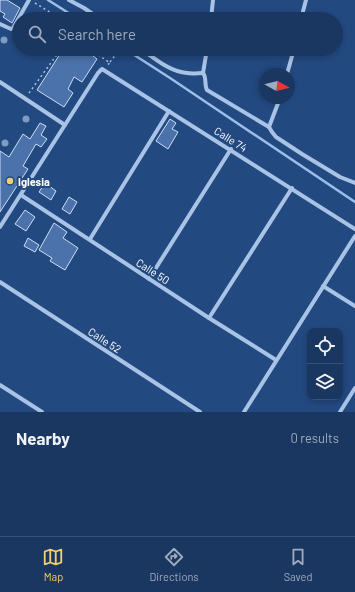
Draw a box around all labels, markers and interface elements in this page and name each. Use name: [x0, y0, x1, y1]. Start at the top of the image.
search box: [12, 12, 343, 56]
icon: search: [26, 23, 48, 45]
text: Search here: [58, 25, 136, 43]
north arrow: [259, 68, 295, 104]
street label: Calle 74: [212, 124, 250, 154]
place label: Iglesia: [18, 175, 50, 188]
marker: Iglesia: [5, 176, 15, 186]
street label: Calle 50: [134, 255, 172, 287]
street label: Calle 52: [86, 324, 124, 356]
map controls: [307, 328, 343, 400]
button: locate: [307, 328, 343, 364]
button: layers: [307, 364, 343, 400]
text: Nearby: [16, 428, 70, 448]
text: 0 results: [290, 430, 339, 446]
tab: Map: [42, 546, 64, 583]
tab: Directions: [149, 546, 199, 583]
tab: Saved: [284, 546, 313, 583]

